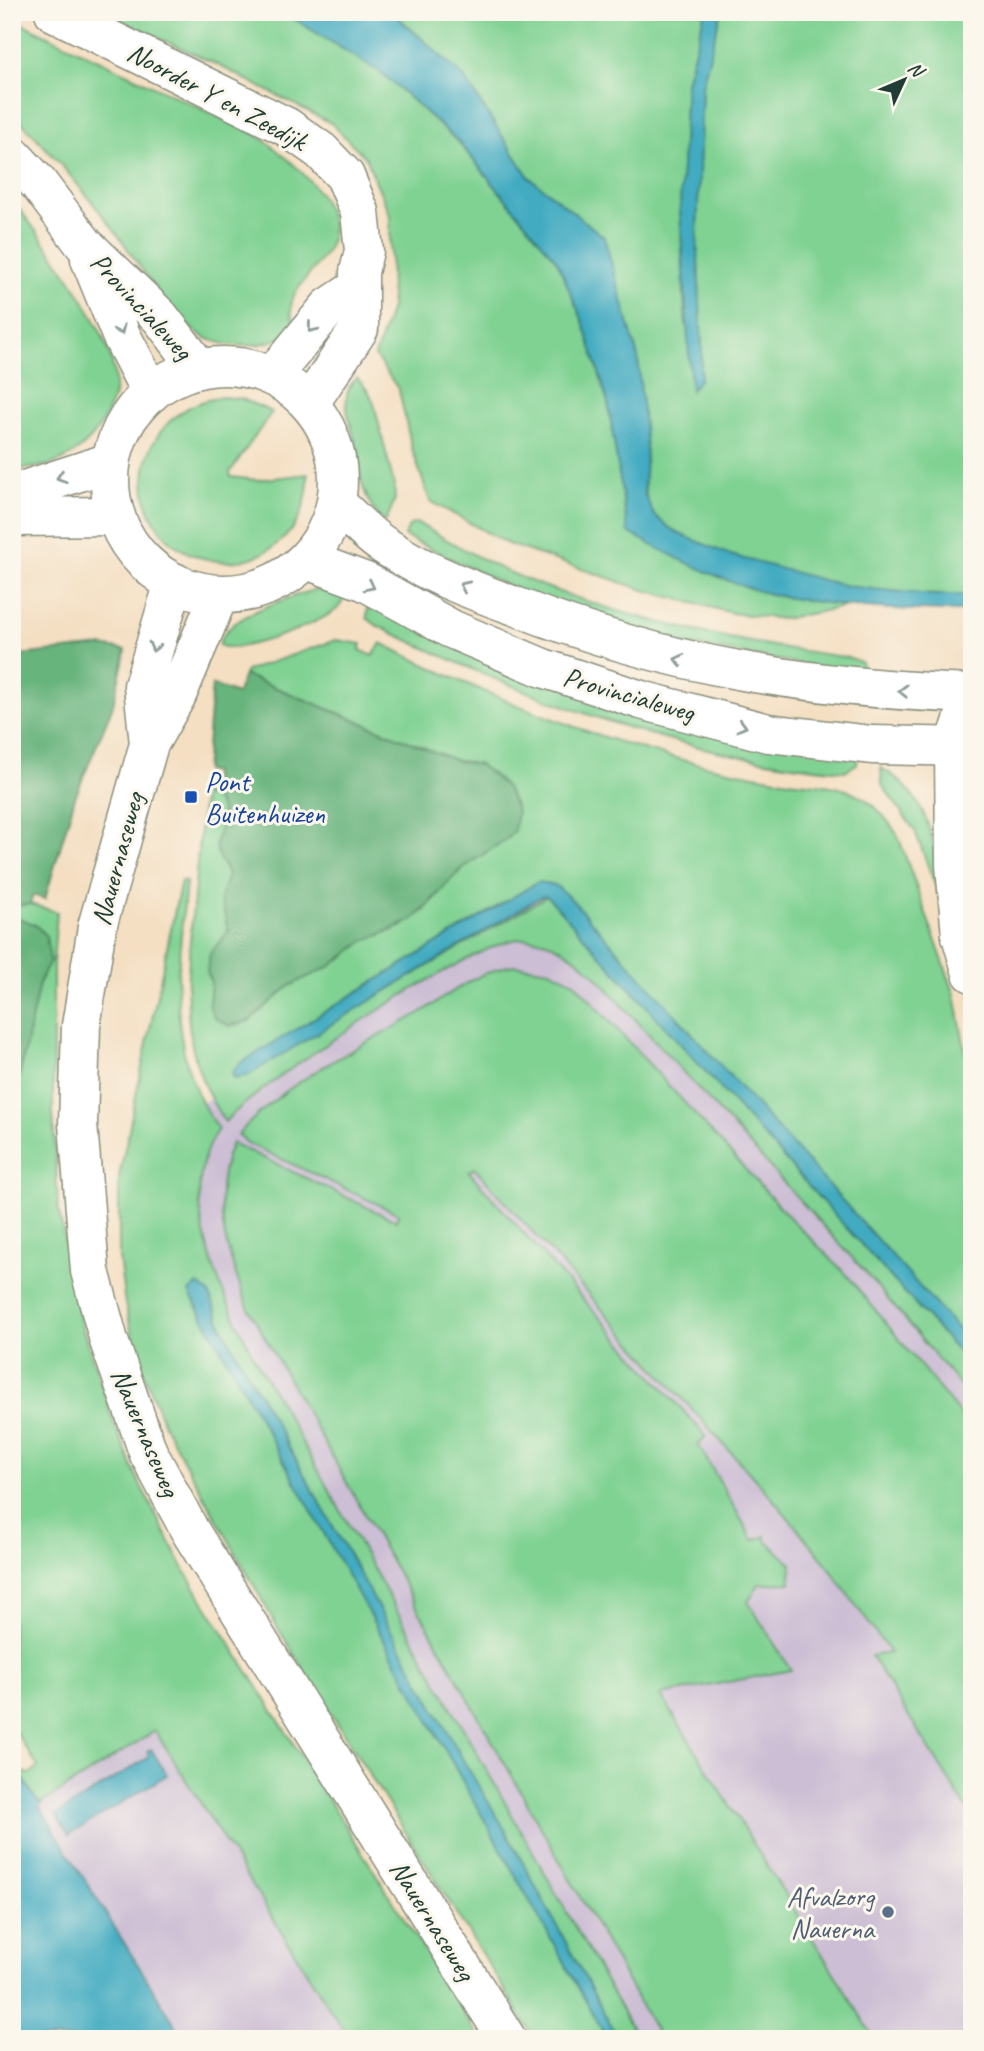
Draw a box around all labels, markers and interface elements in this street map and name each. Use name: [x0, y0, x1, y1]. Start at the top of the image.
street label: Noorder Y en Zeedijk: [121, 34, 315, 159]
north arrow: [869, 46, 939, 116]
text: N: [903, 56, 930, 84]
street label: Provincialeweg: [83, 245, 201, 368]
one-way arrow: [308, 321, 321, 333]
one-way arrow: [112, 323, 126, 335]
one-way arrow: [55, 469, 67, 484]
one-way arrow: [363, 577, 375, 591]
one-way arrow: [459, 580, 471, 594]
one-way arrow: [148, 641, 162, 653]
one-way arrow: [673, 653, 685, 668]
street label: Provincialeweg: [559, 659, 700, 730]
one-way arrow: [898, 684, 909, 699]
one-way arrow: [736, 718, 748, 732]
place label: Pont Buitenhuizen: [205, 764, 325, 831]
street label: Nauernaseweg: [83, 787, 152, 929]
marker: Pont Buitenhuizen: [183, 789, 199, 805]
street label: Nauernaseweg: [103, 1363, 189, 1503]
street label: Nauernaseweg: [382, 1853, 485, 1988]
place label: Afvalzorg Nauerna: [787, 1879, 876, 1946]
marker: Afvalzorg Nauerna: [880, 1904, 896, 1920]

